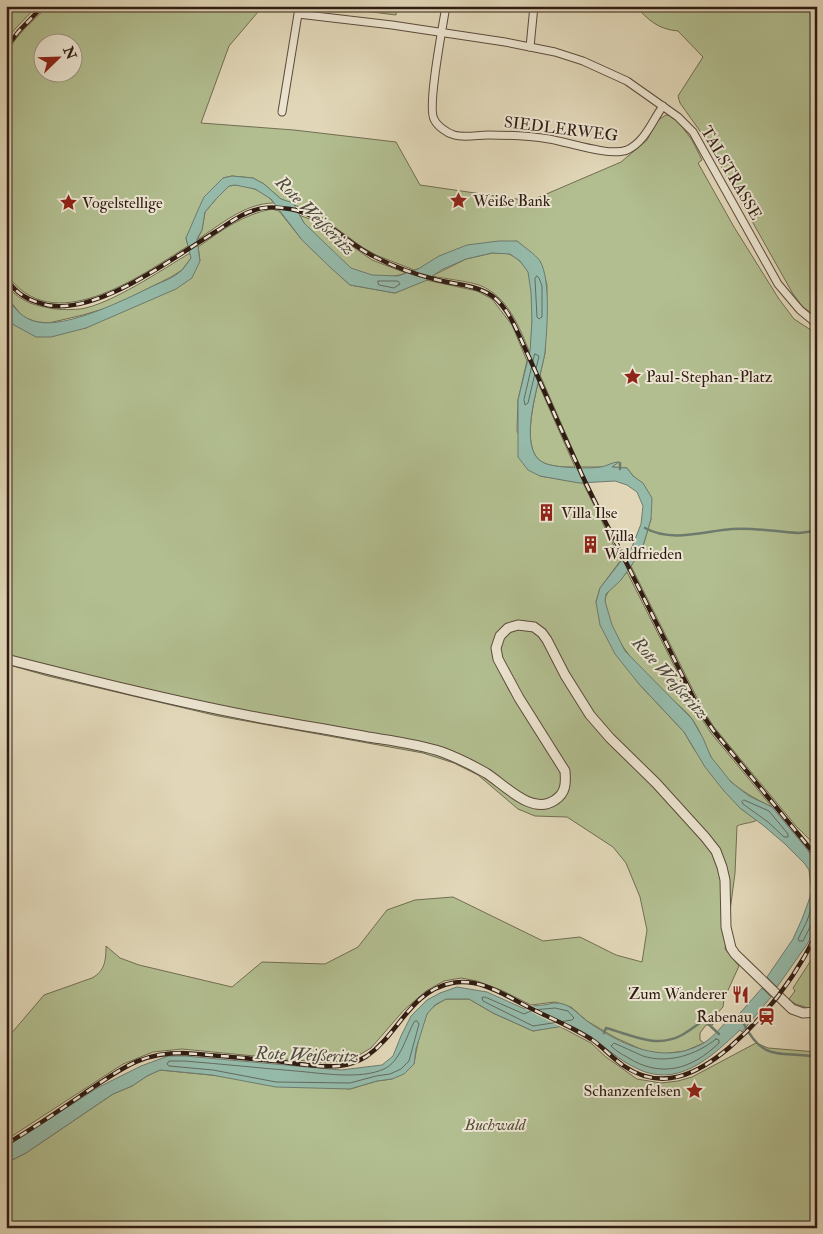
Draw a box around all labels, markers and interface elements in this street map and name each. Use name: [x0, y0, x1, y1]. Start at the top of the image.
north arrow: [32, 32, 82, 82]
text: N: [59, 43, 80, 63]
street label: SIEDLERWEG: [503, 112, 619, 146]
street label: TALSTRASSE: [696, 123, 766, 223]
water label: Rote Weißeritz: [270, 171, 360, 261]
place icon: Weiße Bank: [449, 191, 469, 211]
place label: Weiße Bank: [472, 191, 551, 211]
place icon: Vogelstellige: [58, 193, 78, 213]
place label: Vogelstellige: [82, 193, 163, 213]
place icon: Paul-Stephan-Platz: [622, 367, 642, 387]
place label: Paul-Stephan-Platz: [646, 367, 773, 388]
building icon: Villa Ilse: [537, 503, 557, 523]
place label: Villa Ilse: [561, 503, 618, 523]
place label: Villa Waldfrieden: [603, 526, 682, 564]
building icon: Villa Waldfrieden: [580, 535, 600, 555]
water label: Rote Weißeritz: [626, 631, 713, 724]
place label: Zum Wanderer: [628, 984, 727, 1004]
restaurant icon: Zum Wanderer: [731, 984, 751, 1004]
place label: Rabenau: [696, 1007, 752, 1027]
station icon: Rabenau: [756, 1007, 776, 1027]
water label: Rote Weißeritz: [254, 1042, 359, 1068]
place label: Schanzenfelsen: [583, 1081, 681, 1101]
place icon: Schanzenfelsen: [685, 1081, 705, 1101]
park label: Buchwald: [464, 1115, 527, 1135]

